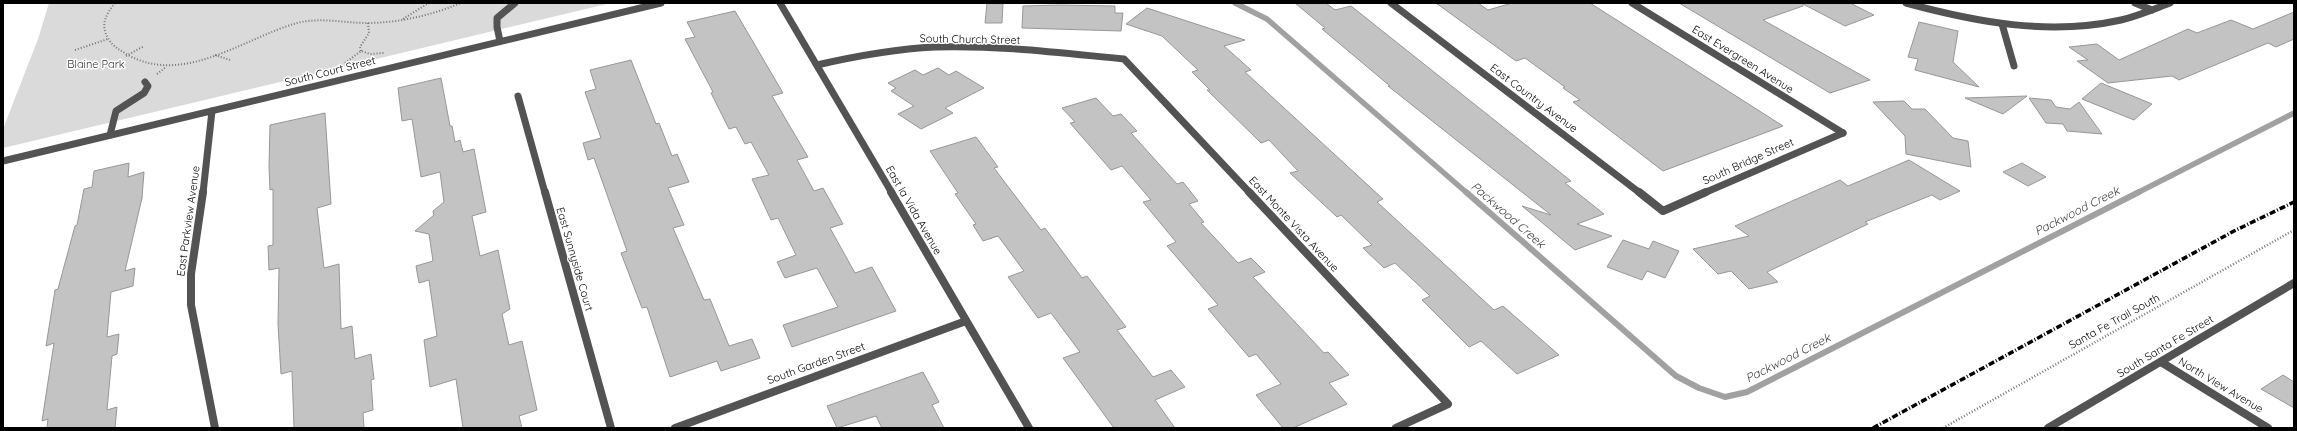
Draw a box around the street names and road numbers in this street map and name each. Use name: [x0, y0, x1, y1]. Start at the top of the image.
street label: East Evergreen Avenue: [1690, 22, 1796, 96]
street label: South Church Street: [920, 31, 1021, 47]
street label: South Court Street: [283, 53, 377, 89]
street label: East Country Avenue: [1487, 60, 1581, 136]
street label: South Bridge Street: [1700, 134, 1796, 187]
street label: East la Vida Avenue: [883, 163, 945, 257]
street label: East Parkview Avenue: [173, 165, 203, 277]
street label: East Monte Vista Avenue: [1246, 173, 1342, 275]
street label: East Sunnyside Court: [553, 205, 597, 313]
street label: Santa Fe Trail South: [2066, 290, 2162, 352]
street label: South Santa Fe Street: [2114, 312, 2216, 380]
street label: South Garden Street: [765, 339, 867, 387]
street label: North View Avenue: [2176, 354, 2266, 416]

